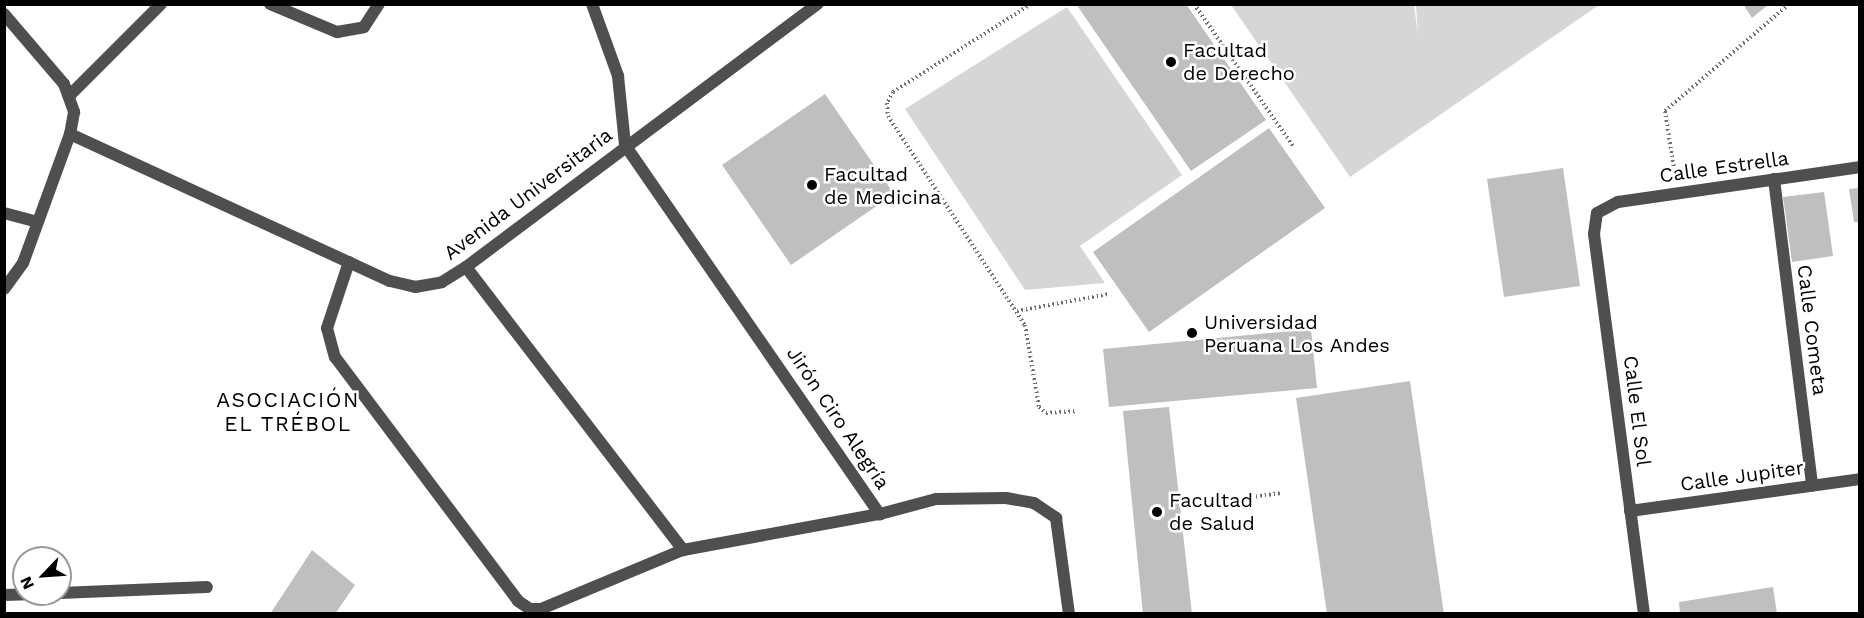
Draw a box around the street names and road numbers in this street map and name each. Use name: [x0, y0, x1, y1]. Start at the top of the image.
street label: Avenida Universitaria: [439, 123, 617, 265]
street label: Calle Estrella: [1658, 146, 1790, 188]
street label: Calle Cometa: [1792, 263, 1832, 397]
street label: Jirón Ciro Alegría: [781, 342, 895, 494]
street label: Calle El Sol: [1618, 354, 1656, 468]
street label: Calle Jupiter: [1678, 455, 1806, 497]

